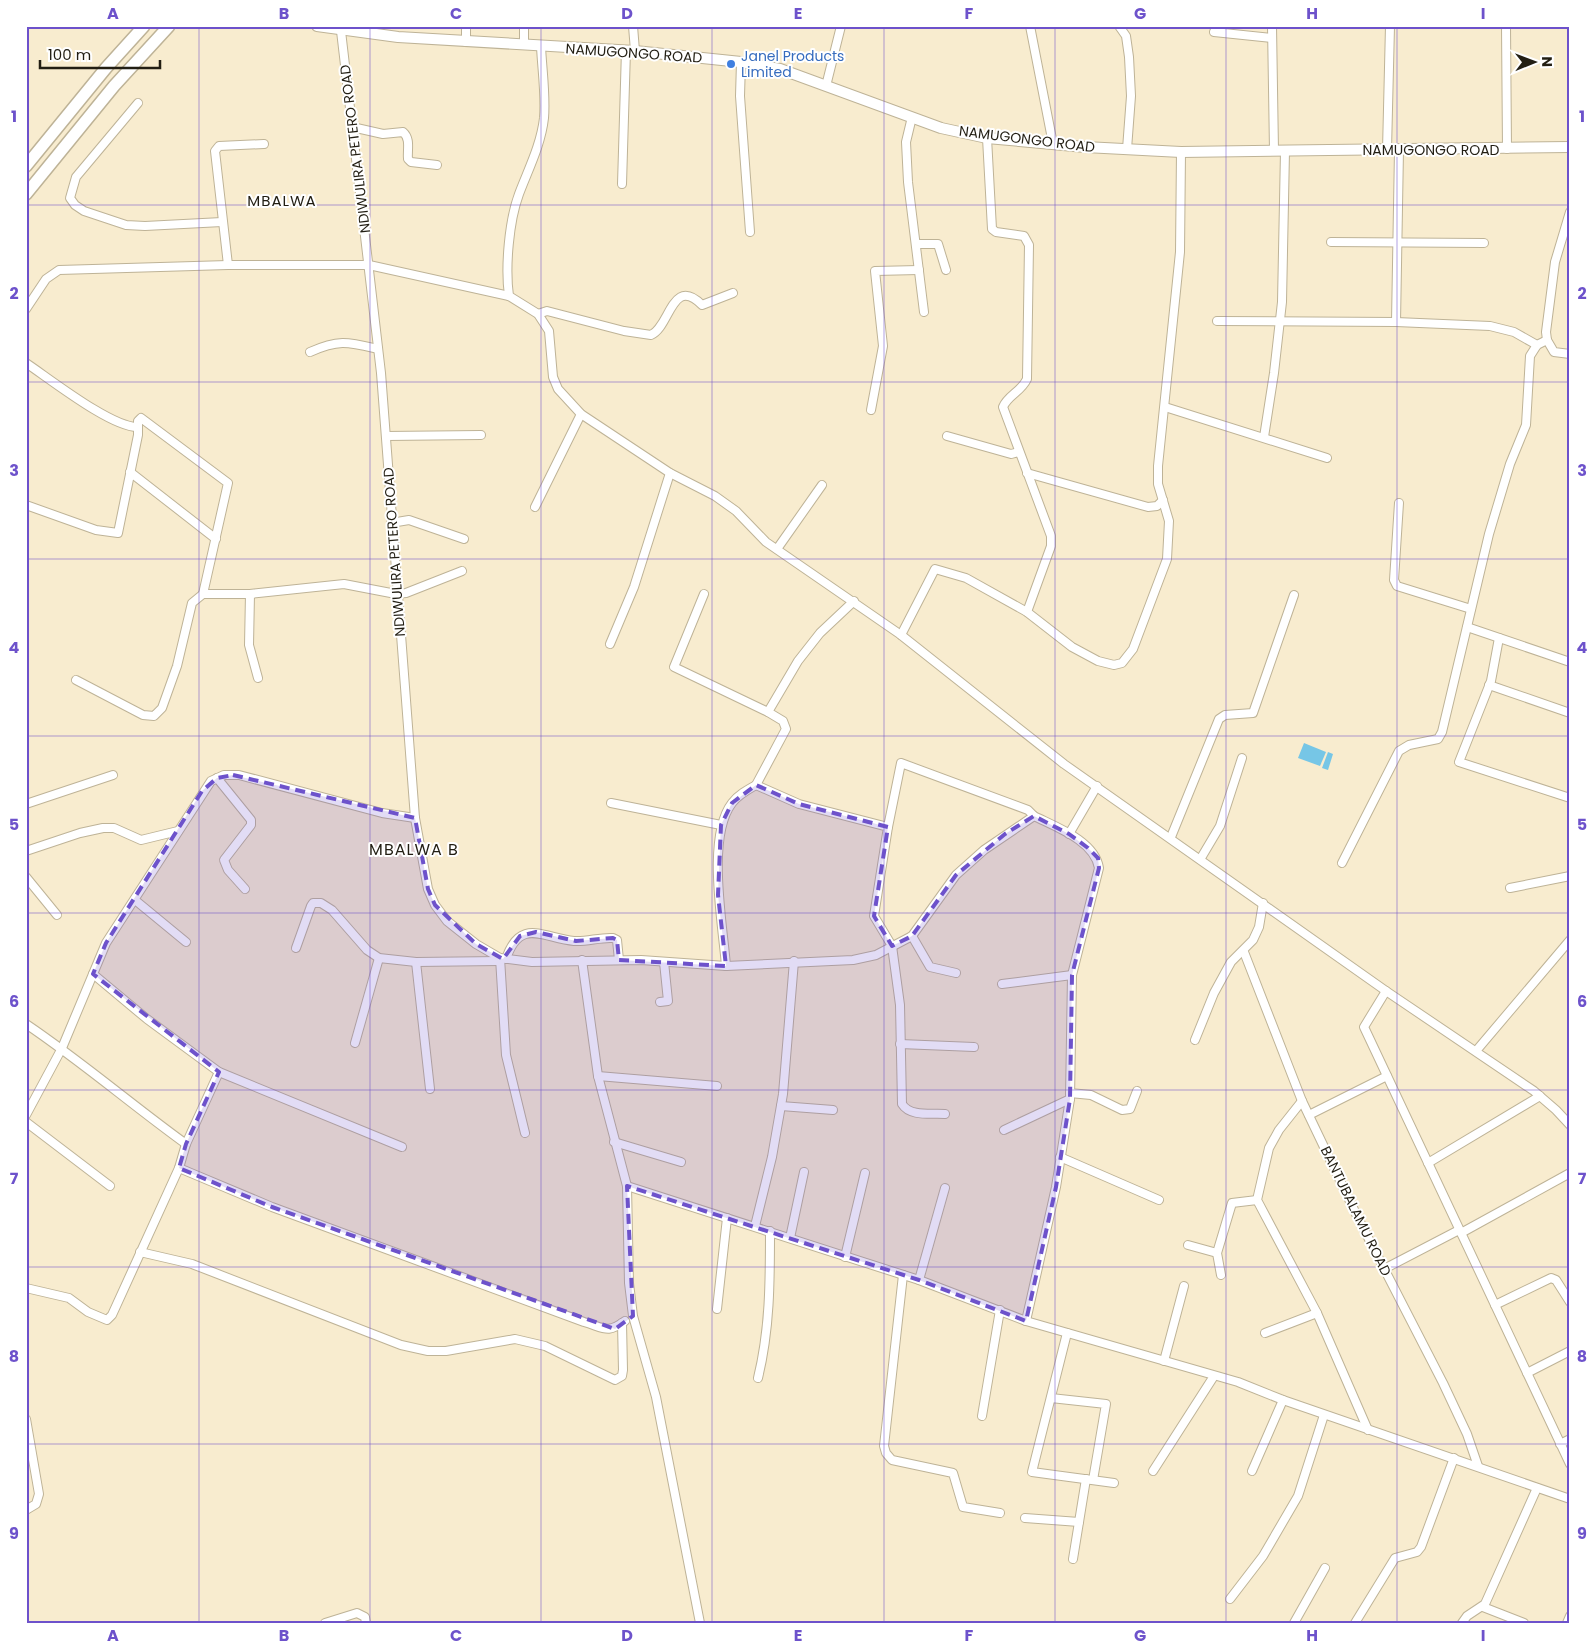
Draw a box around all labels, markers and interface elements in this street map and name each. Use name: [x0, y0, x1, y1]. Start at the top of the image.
text: A: [107, 2, 119, 25]
text: B: [279, 2, 289, 25]
text: C: [450, 2, 462, 25]
text: D: [621, 2, 633, 25]
text: E: [794, 2, 802, 25]
text: F: [965, 2, 974, 25]
text: G: [1134, 2, 1146, 25]
text: H: [1306, 2, 1318, 25]
text: I: [1481, 2, 1485, 25]
scale bar: [40, 38, 160, 70]
street label: NAMUGONGO ROAD: [565, 38, 703, 68]
north arrow: [1508, 38, 1558, 88]
text: 100 m: [48, 44, 91, 65]
place label: Janel Products Limited: [741, 46, 844, 82]
text: N: [1537, 56, 1557, 67]
marker: Janel Products Limited: [725, 58, 737, 70]
street label: NDIWULIRA PETERO ROAD: [335, 64, 375, 234]
text: 1: [11, 105, 17, 128]
text: 1: [1579, 105, 1585, 128]
street label: NAMUGONGO ROAD: [958, 121, 1096, 157]
street label: NAMUGONGO ROAD: [1362, 140, 1500, 160]
district label: MBALWA: [247, 190, 317, 211]
text: 2: [9, 282, 19, 305]
text: 2: [1577, 282, 1587, 305]
text: 3: [9, 459, 19, 482]
text: 3: [1577, 459, 1587, 482]
street label: NDIWULIRA PETERO ROAD: [378, 467, 410, 637]
text: 4: [9, 636, 20, 659]
text: 4: [1577, 636, 1588, 659]
text: 5: [9, 813, 19, 836]
text: 5: [1577, 813, 1587, 836]
district label: MBALWA B: [369, 838, 459, 861]
text: 6: [9, 990, 19, 1013]
text: 6: [1577, 990, 1587, 1013]
street label: BANTUBALAMU ROAD: [1316, 1143, 1396, 1280]
text: 7: [10, 1167, 19, 1190]
text: 7: [1578, 1167, 1587, 1190]
text: 8: [9, 1345, 19, 1368]
text: 8: [1577, 1345, 1587, 1368]
text: 9: [9, 1522, 19, 1545]
text: 9: [1577, 1522, 1587, 1545]
text: A: [107, 1624, 119, 1647]
text: B: [279, 1624, 289, 1647]
text: C: [450, 1624, 462, 1647]
text: D: [621, 1624, 633, 1647]
text: E: [794, 1624, 802, 1647]
text: F: [965, 1624, 974, 1647]
text: G: [1134, 1624, 1146, 1647]
text: H: [1306, 1624, 1318, 1647]
text: I: [1481, 1624, 1485, 1647]

